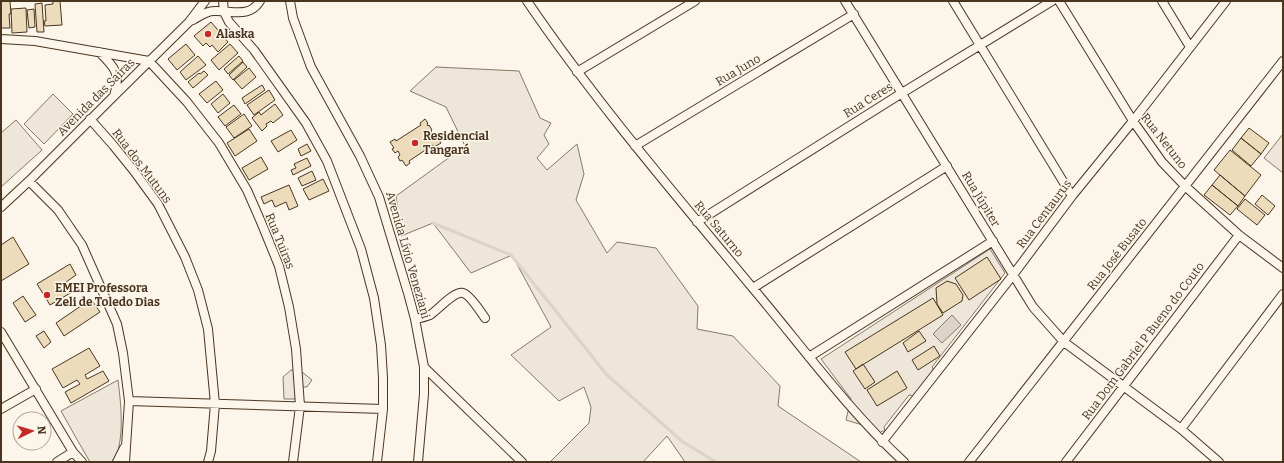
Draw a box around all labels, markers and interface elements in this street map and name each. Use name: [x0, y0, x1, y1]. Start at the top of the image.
place label: Alaska: [216, 27, 255, 41]
marker: Alaska: [203, 29, 213, 39]
street label: Rua Juno: [713, 51, 763, 89]
street label: Avenida das Sairas: [54, 55, 138, 139]
street label: Rua Ceres: [841, 79, 895, 121]
street label: Rua Netuno: [1138, 111, 1190, 171]
street label: Rua dos Mutuns: [109, 126, 175, 206]
place label: Residencial Tangará: [423, 129, 489, 157]
marker: Residencial Tangará: [410, 138, 420, 148]
street label: Rua Júpiter: [959, 169, 1003, 230]
street label: Rua Centaurus: [1014, 177, 1075, 251]
street label: Avenida Lívio Veneziani: [383, 190, 433, 321]
street label: Rua Saturno: [691, 198, 747, 260]
street label: Rua Tuiras: [262, 211, 298, 271]
street label: Rua José Busato: [1084, 215, 1150, 293]
street label: Rua Dom Gabriel P Bueno do Couto: [1079, 259, 1207, 423]
place label: EMEI Professora Zeli de Toledo Dias: [55, 281, 160, 309]
marker: EMEI Professora Zeli de Toledo Dias: [42, 290, 52, 300]
north arrow: [12, 411, 52, 451]
text: N: [35, 425, 48, 435]

